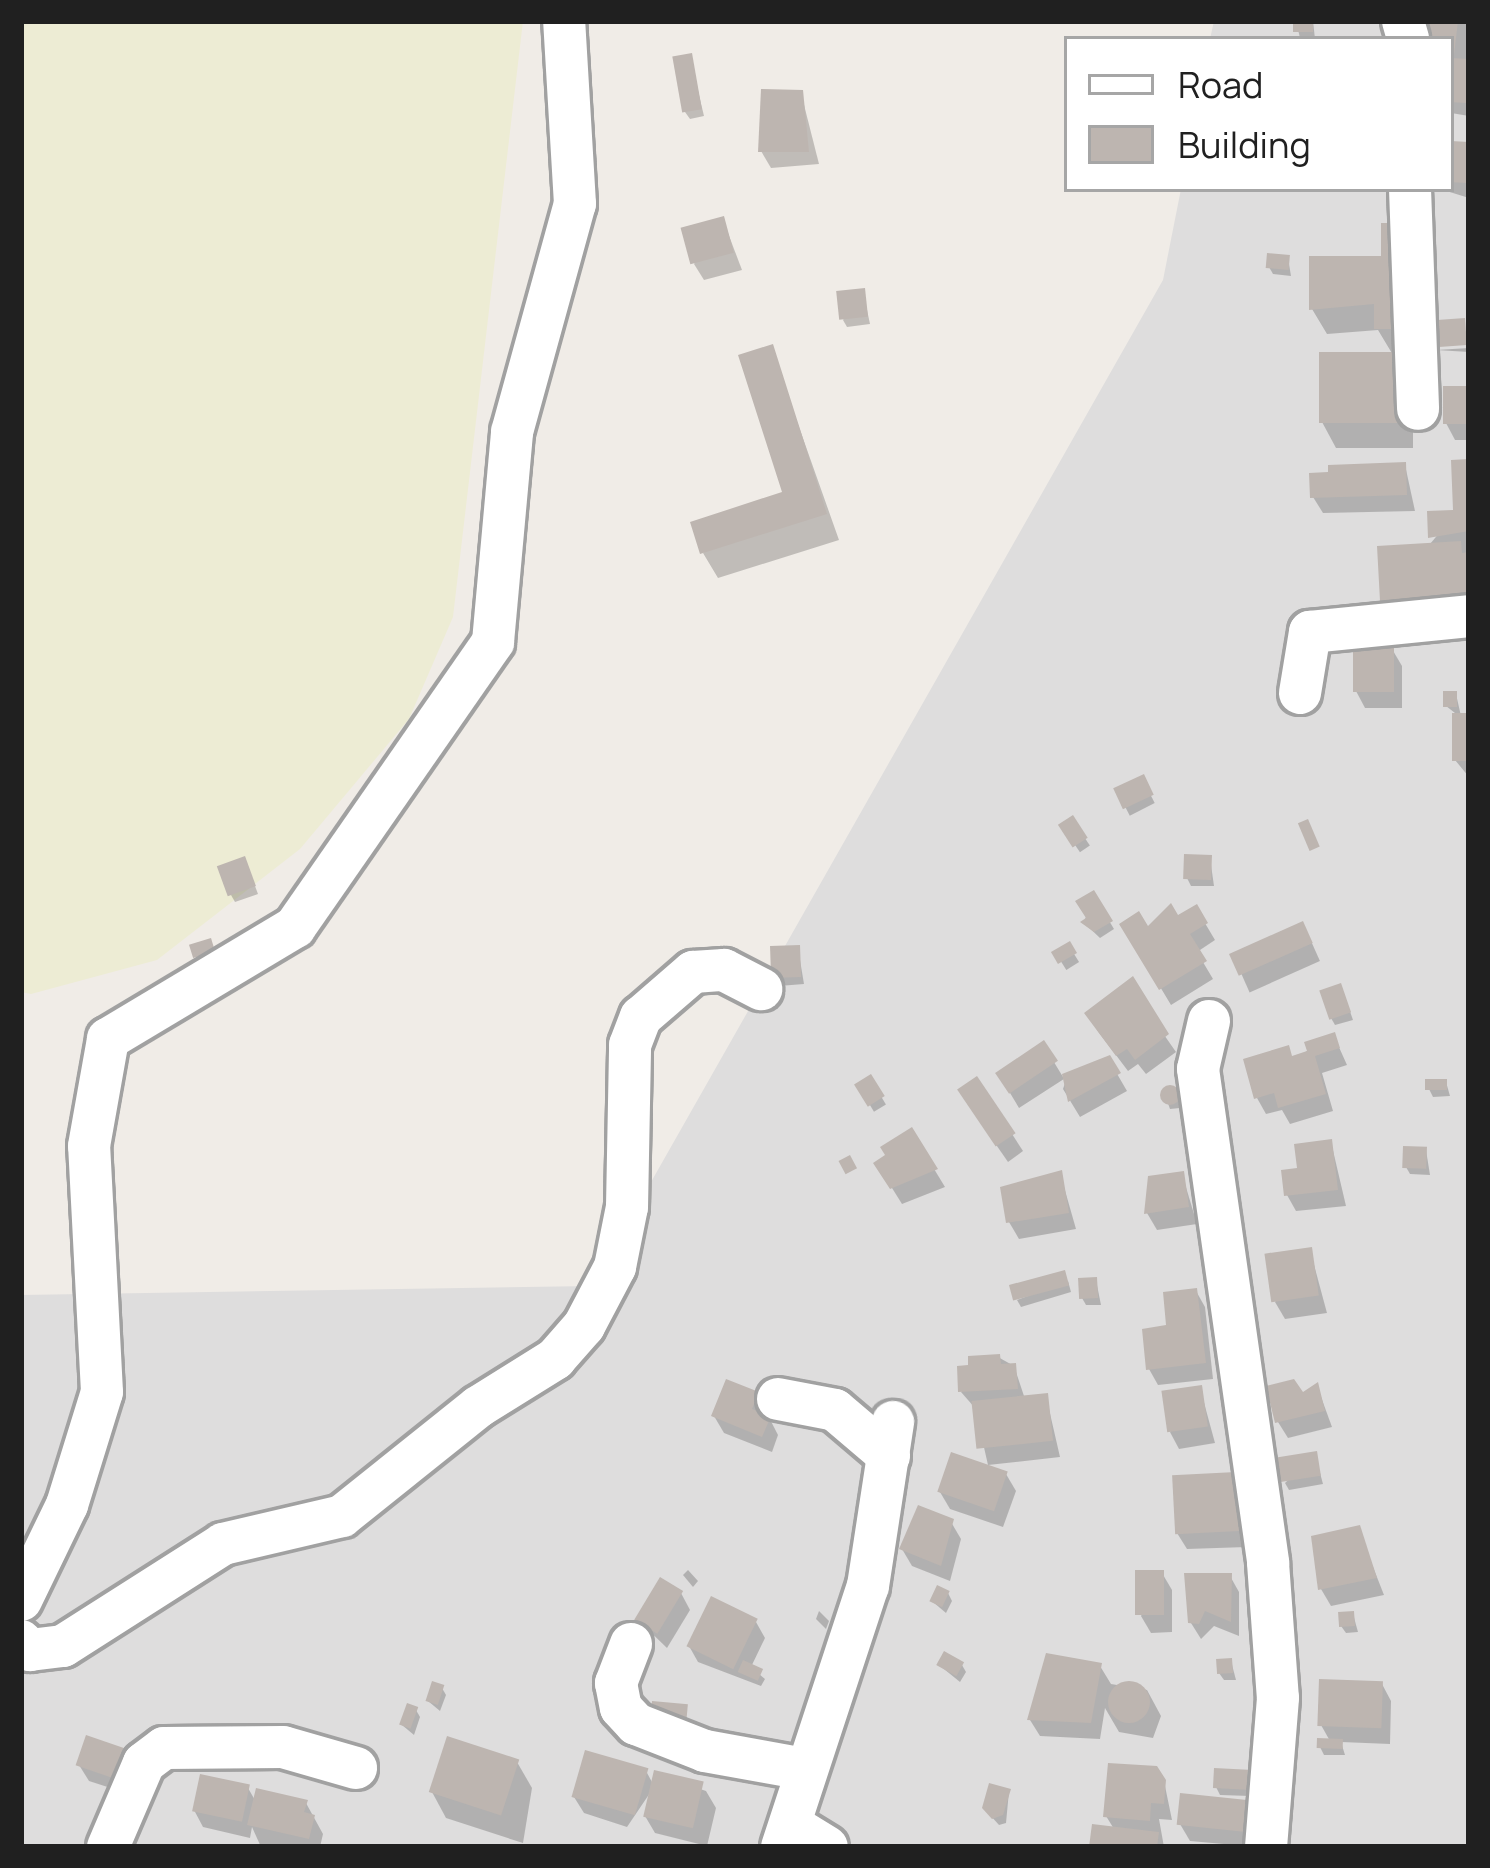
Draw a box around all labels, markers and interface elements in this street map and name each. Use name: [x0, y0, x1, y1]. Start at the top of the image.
legend: [1064, 36, 1454, 192]
text: Road: [1178, 60, 1263, 109]
text: Building: [1178, 120, 1311, 169]

